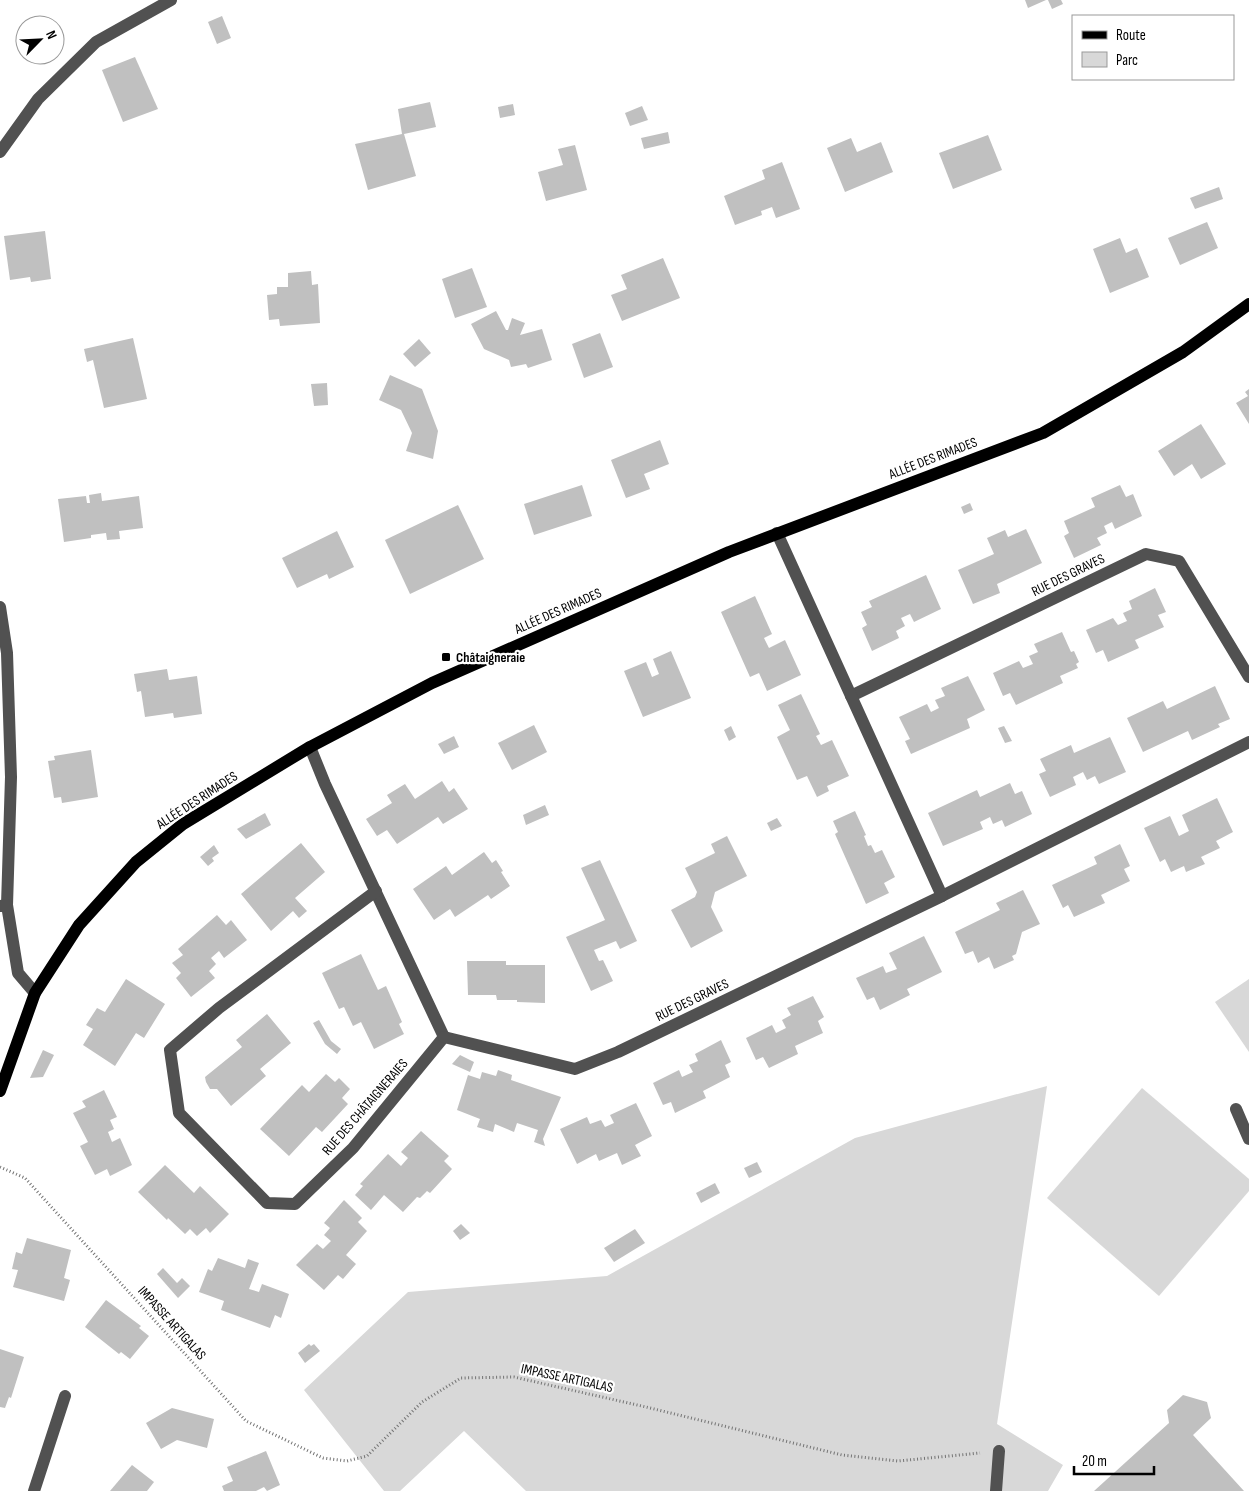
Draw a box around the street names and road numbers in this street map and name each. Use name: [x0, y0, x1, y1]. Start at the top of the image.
street label: ALLÉE DES RIMADES: [885, 433, 980, 483]
street label: RUE DES GRAVES: [1029, 550, 1107, 600]
street label: ALLÉE DES RIMADES: [511, 584, 604, 638]
street label: ALLÉE DES RIMADES: [152, 767, 241, 833]
street label: RUE DES GRAVES: [653, 975, 731, 1025]
street label: RUE DES CHÂTAIGNERAIES: [318, 1055, 412, 1159]
street label: IMPASSE ARTIGALAS: [134, 1283, 210, 1363]
street label: IMPASSE ARTIGALAS: [519, 1360, 615, 1396]

